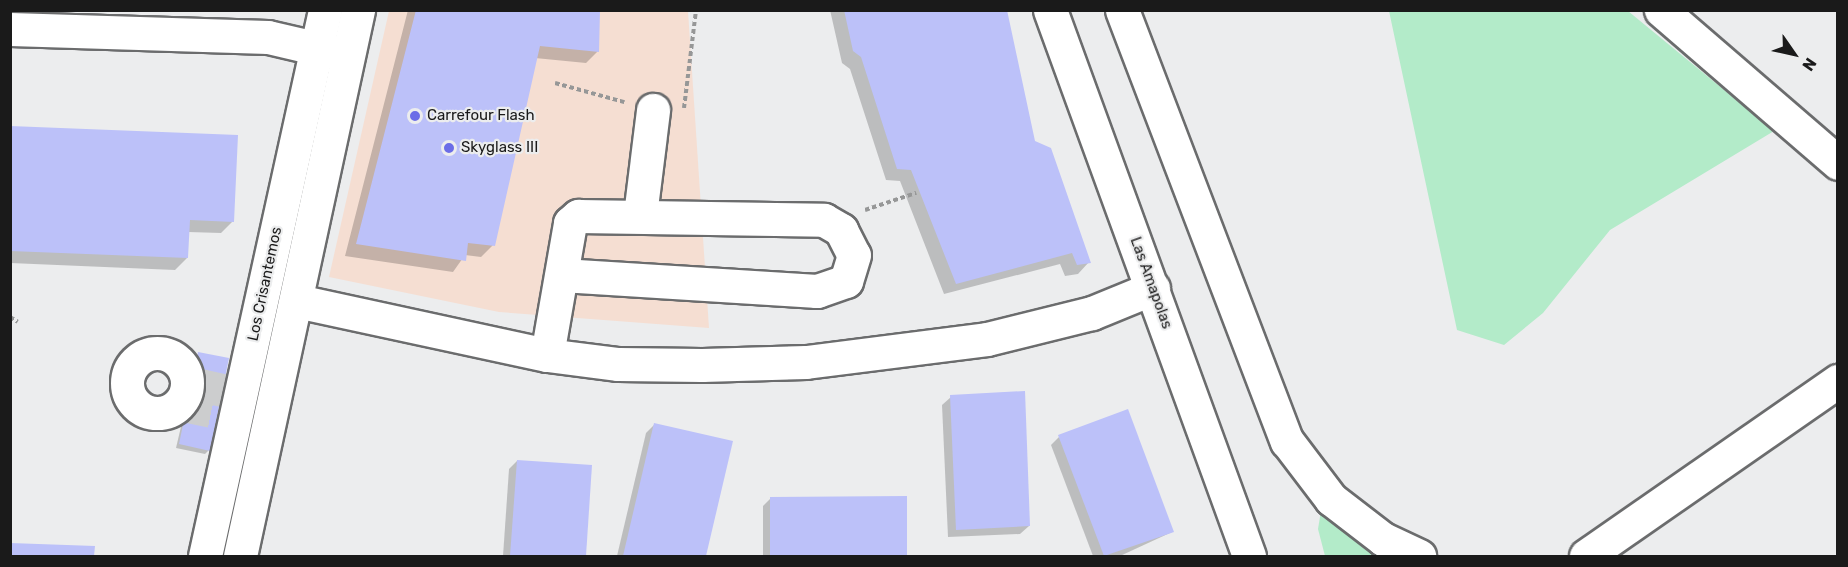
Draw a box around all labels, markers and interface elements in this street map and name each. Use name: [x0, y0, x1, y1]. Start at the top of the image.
north arrow: [1764, 24, 1824, 84]
text: N: [1798, 54, 1820, 74]
place label: Carrefour Flash: [427, 107, 535, 125]
marker: Carrefour Flash: [408, 109, 422, 123]
place label: Skyglass III: [461, 139, 538, 157]
marker: Skyglass III: [442, 141, 456, 155]
street label: Los Crisantemos: [244, 225, 286, 343]
street label: Las Amapolas: [1126, 234, 1176, 332]

